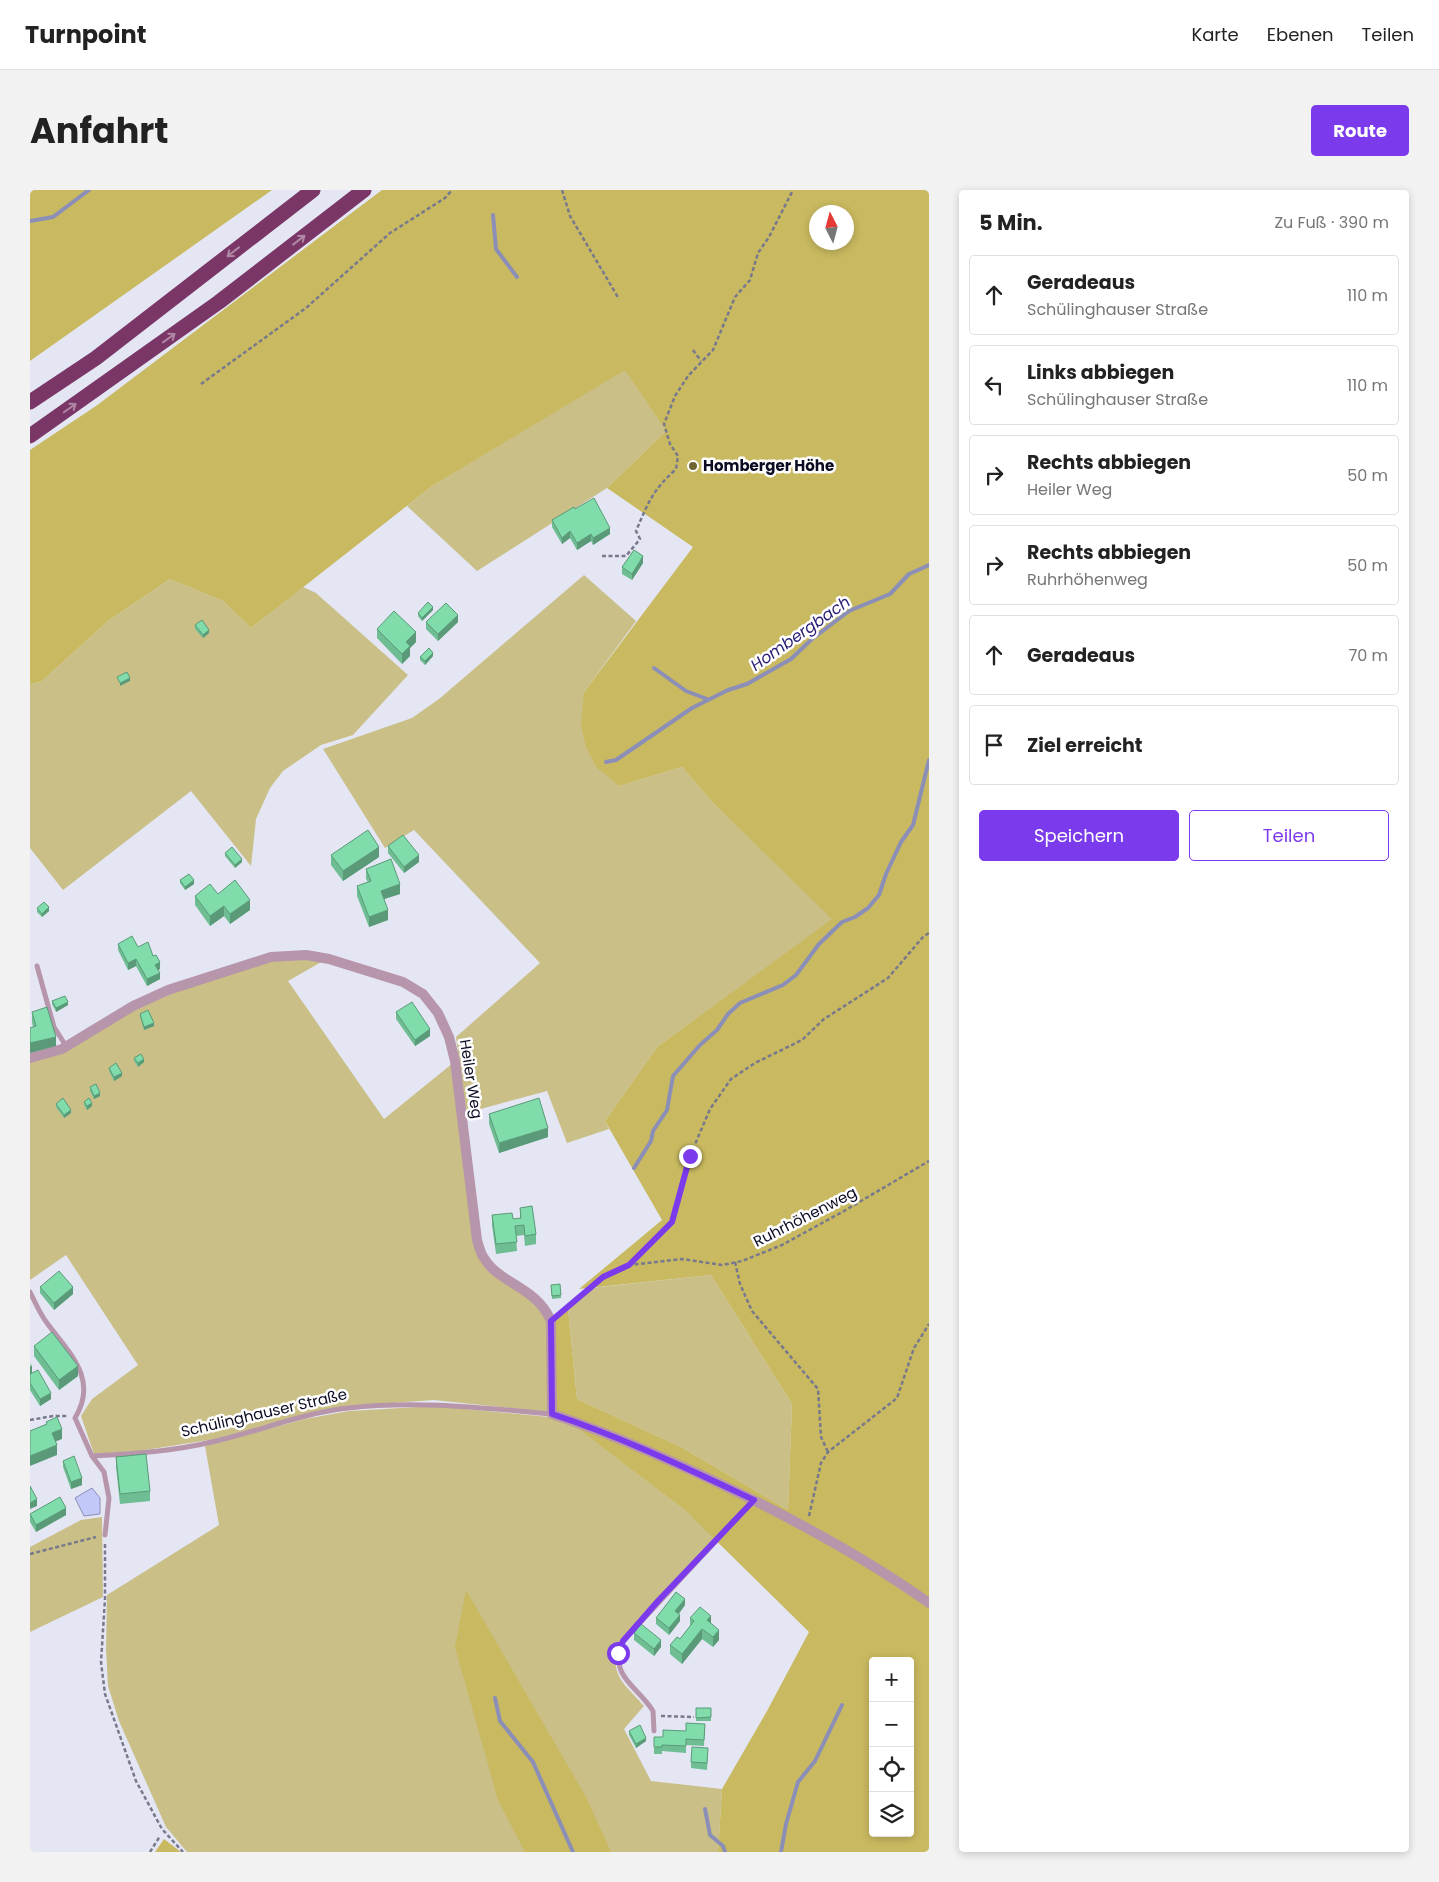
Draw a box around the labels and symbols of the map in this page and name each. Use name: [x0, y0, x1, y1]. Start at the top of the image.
north arrow: [809, 205, 854, 250]
one-way arrow: [292, 235, 305, 246]
one-way arrow: [226, 247, 240, 257]
one-way arrow: [162, 333, 176, 343]
one-way arrow: [63, 403, 77, 413]
place label: Homberger Höhe: [703, 455, 834, 476]
marker: Homberger Höhe: [687, 460, 699, 472]
water label: Hombergbach: [746, 590, 855, 676]
street label: Heiler Weg: [455, 1038, 488, 1120]
route end: [679, 1145, 702, 1168]
street label: Ruhrhöhenweg: [750, 1181, 860, 1252]
street label: Schülinghauser Straße: [179, 1383, 349, 1442]
route start: [607, 1642, 630, 1665]

